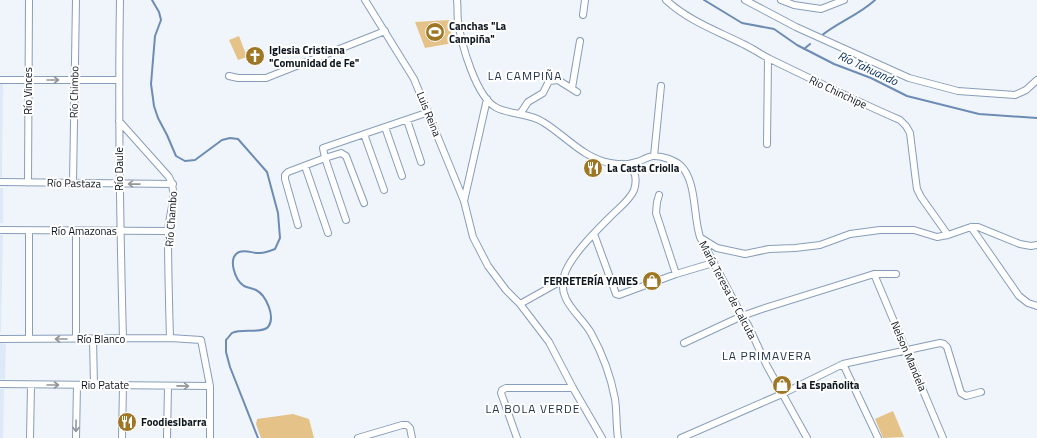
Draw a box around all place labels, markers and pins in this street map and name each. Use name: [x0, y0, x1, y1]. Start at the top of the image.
place label: Canchas "La Campiña": [449, 18, 507, 47]
sports icon: Canchas "La Campiña": [424, 21, 446, 43]
place label: Iglesia Cristiana "Comunidad de Fe": [269, 42, 359, 71]
church icon: Iglesia Cristiana "Comunidad de Fe": [244, 45, 266, 67]
restaurant icon: La Casta Criolla: [582, 157, 604, 179]
place label: La Casta Criolla: [607, 160, 680, 176]
shop icon: FERRETERÍA YANES: [641, 270, 663, 292]
place label: FERRETERÍA YANES: [544, 273, 638, 289]
shop icon: La Españolita: [771, 374, 793, 396]
place label: La Españolita: [796, 377, 860, 393]
restaurant icon: FoodiesIbarra: [116, 411, 138, 433]
place label: FoodiesIbarra: [141, 414, 207, 430]

